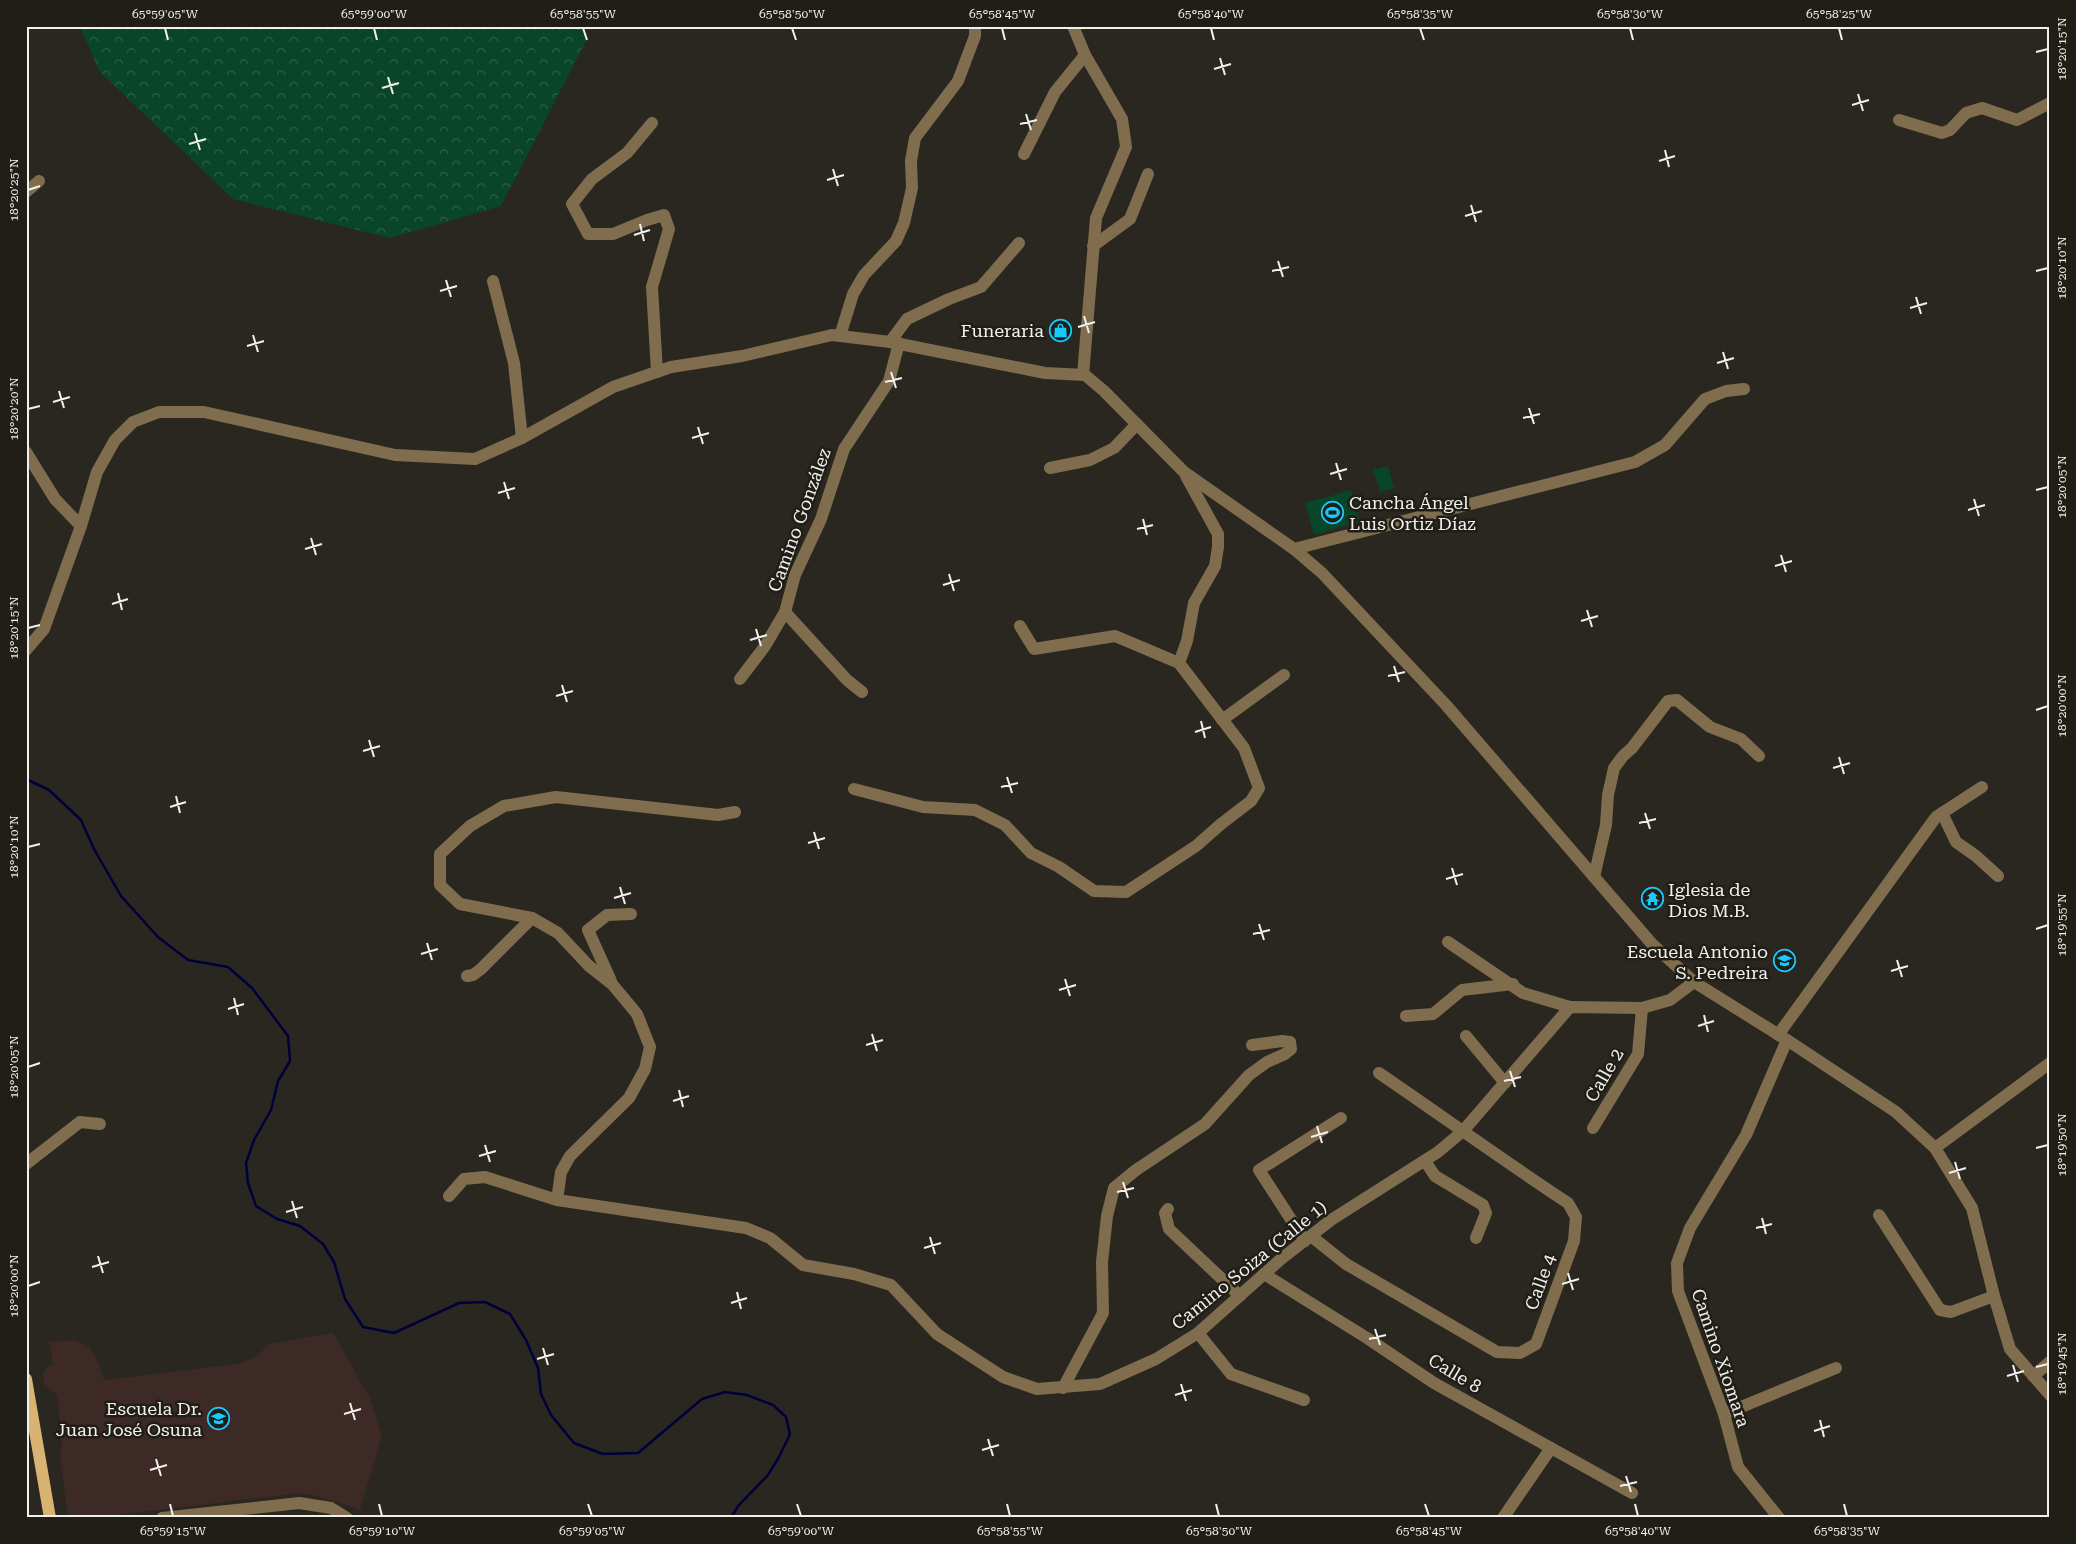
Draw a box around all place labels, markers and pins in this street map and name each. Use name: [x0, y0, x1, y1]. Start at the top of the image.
shop icon: Funeraria: [1048, 318, 1072, 342]
place label: Funeraria: [961, 320, 1044, 341]
place label: Cancha Ángel Luis Ortiz Díaz: [1349, 492, 1476, 534]
sports icon: Cancha Ángel Luis Ortiz Díaz: [1321, 500, 1345, 524]
place label: Iglesia de Dios M.B.: [1668, 879, 1751, 921]
temple icon: Iglesia de Dios M.B.: [1640, 887, 1664, 911]
place label: Escuela Antonio S. Pedreira: [1627, 941, 1768, 983]
school or university icon: Escuela Antonio S. Pedreira: [1772, 949, 1796, 973]
place label: Escuela Dr. Juan José Osuna: [56, 1398, 202, 1440]
school or university icon: Escuela Dr. Juan José Osuna: [206, 1406, 230, 1430]

